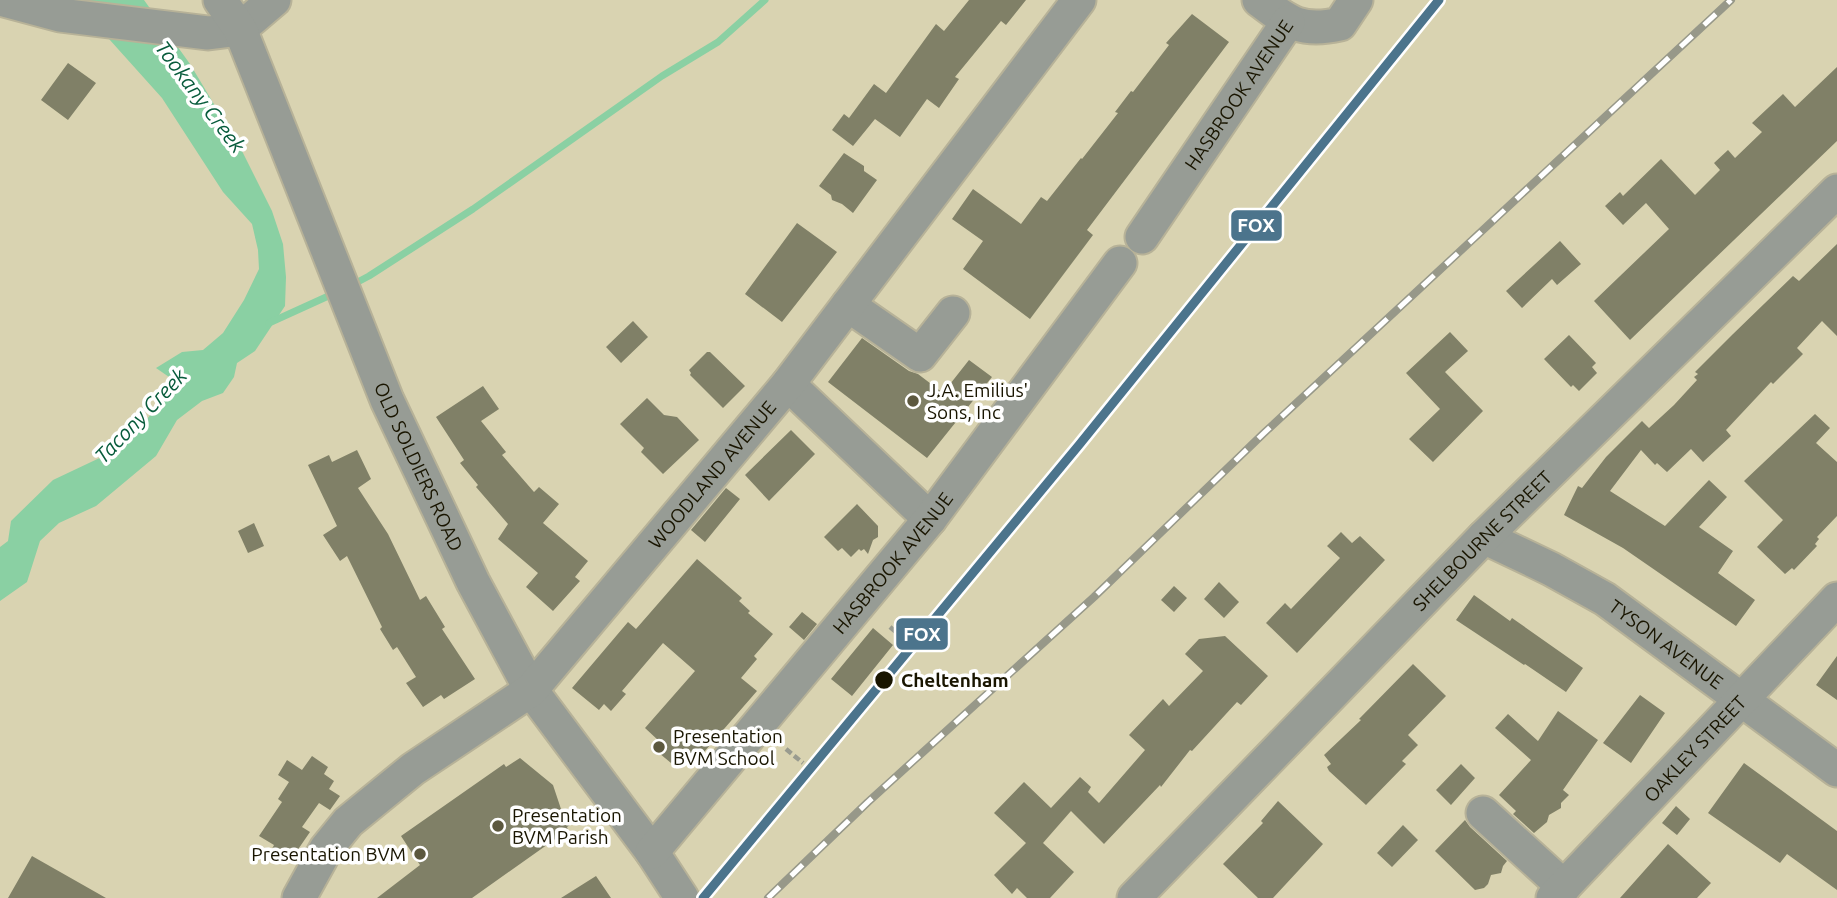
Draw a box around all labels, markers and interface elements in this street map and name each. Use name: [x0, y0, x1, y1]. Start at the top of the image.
street label: HASBROOK AVENUE: [1180, 15, 1297, 174]
water label: Tookany Creek: [151, 36, 251, 157]
line badge: FOX: [1230, 209, 1283, 242]
text: FOX: [1237, 214, 1275, 236]
water label: Tacony Creek: [89, 363, 191, 467]
street label: OLD SOLDIERS ROAD: [370, 379, 468, 554]
place label: J.A. Emilius' Sons, Inc: [927, 379, 1028, 423]
marker: J.A. Emilius' Sons, Inc: [905, 393, 921, 409]
street label: WOODLAND AVENUE: [644, 396, 780, 553]
street label: SHELBOURNE STREET: [1408, 466, 1556, 615]
street label: HASBROOK AVENUE: [828, 488, 957, 638]
street label: TYSON AVENUE: [1605, 595, 1727, 693]
line badge: FOX: [895, 617, 949, 651]
text: FOX: [903, 623, 941, 645]
marker: Cheltenham: [873, 669, 895, 691]
place label: Cheltenham: [901, 669, 1009, 691]
street label: OAKLEY STREET: [1639, 691, 1751, 806]
place label: Presentation BVM School: [673, 725, 783, 769]
marker: Presentation BVM School: [651, 739, 667, 755]
place label: Presentation BVM Parish: [512, 804, 622, 848]
marker: Presentation BVM Parish: [490, 818, 506, 834]
place label: Presentation BVM: [251, 843, 406, 865]
marker: Presentation BVM: [412, 846, 428, 862]

